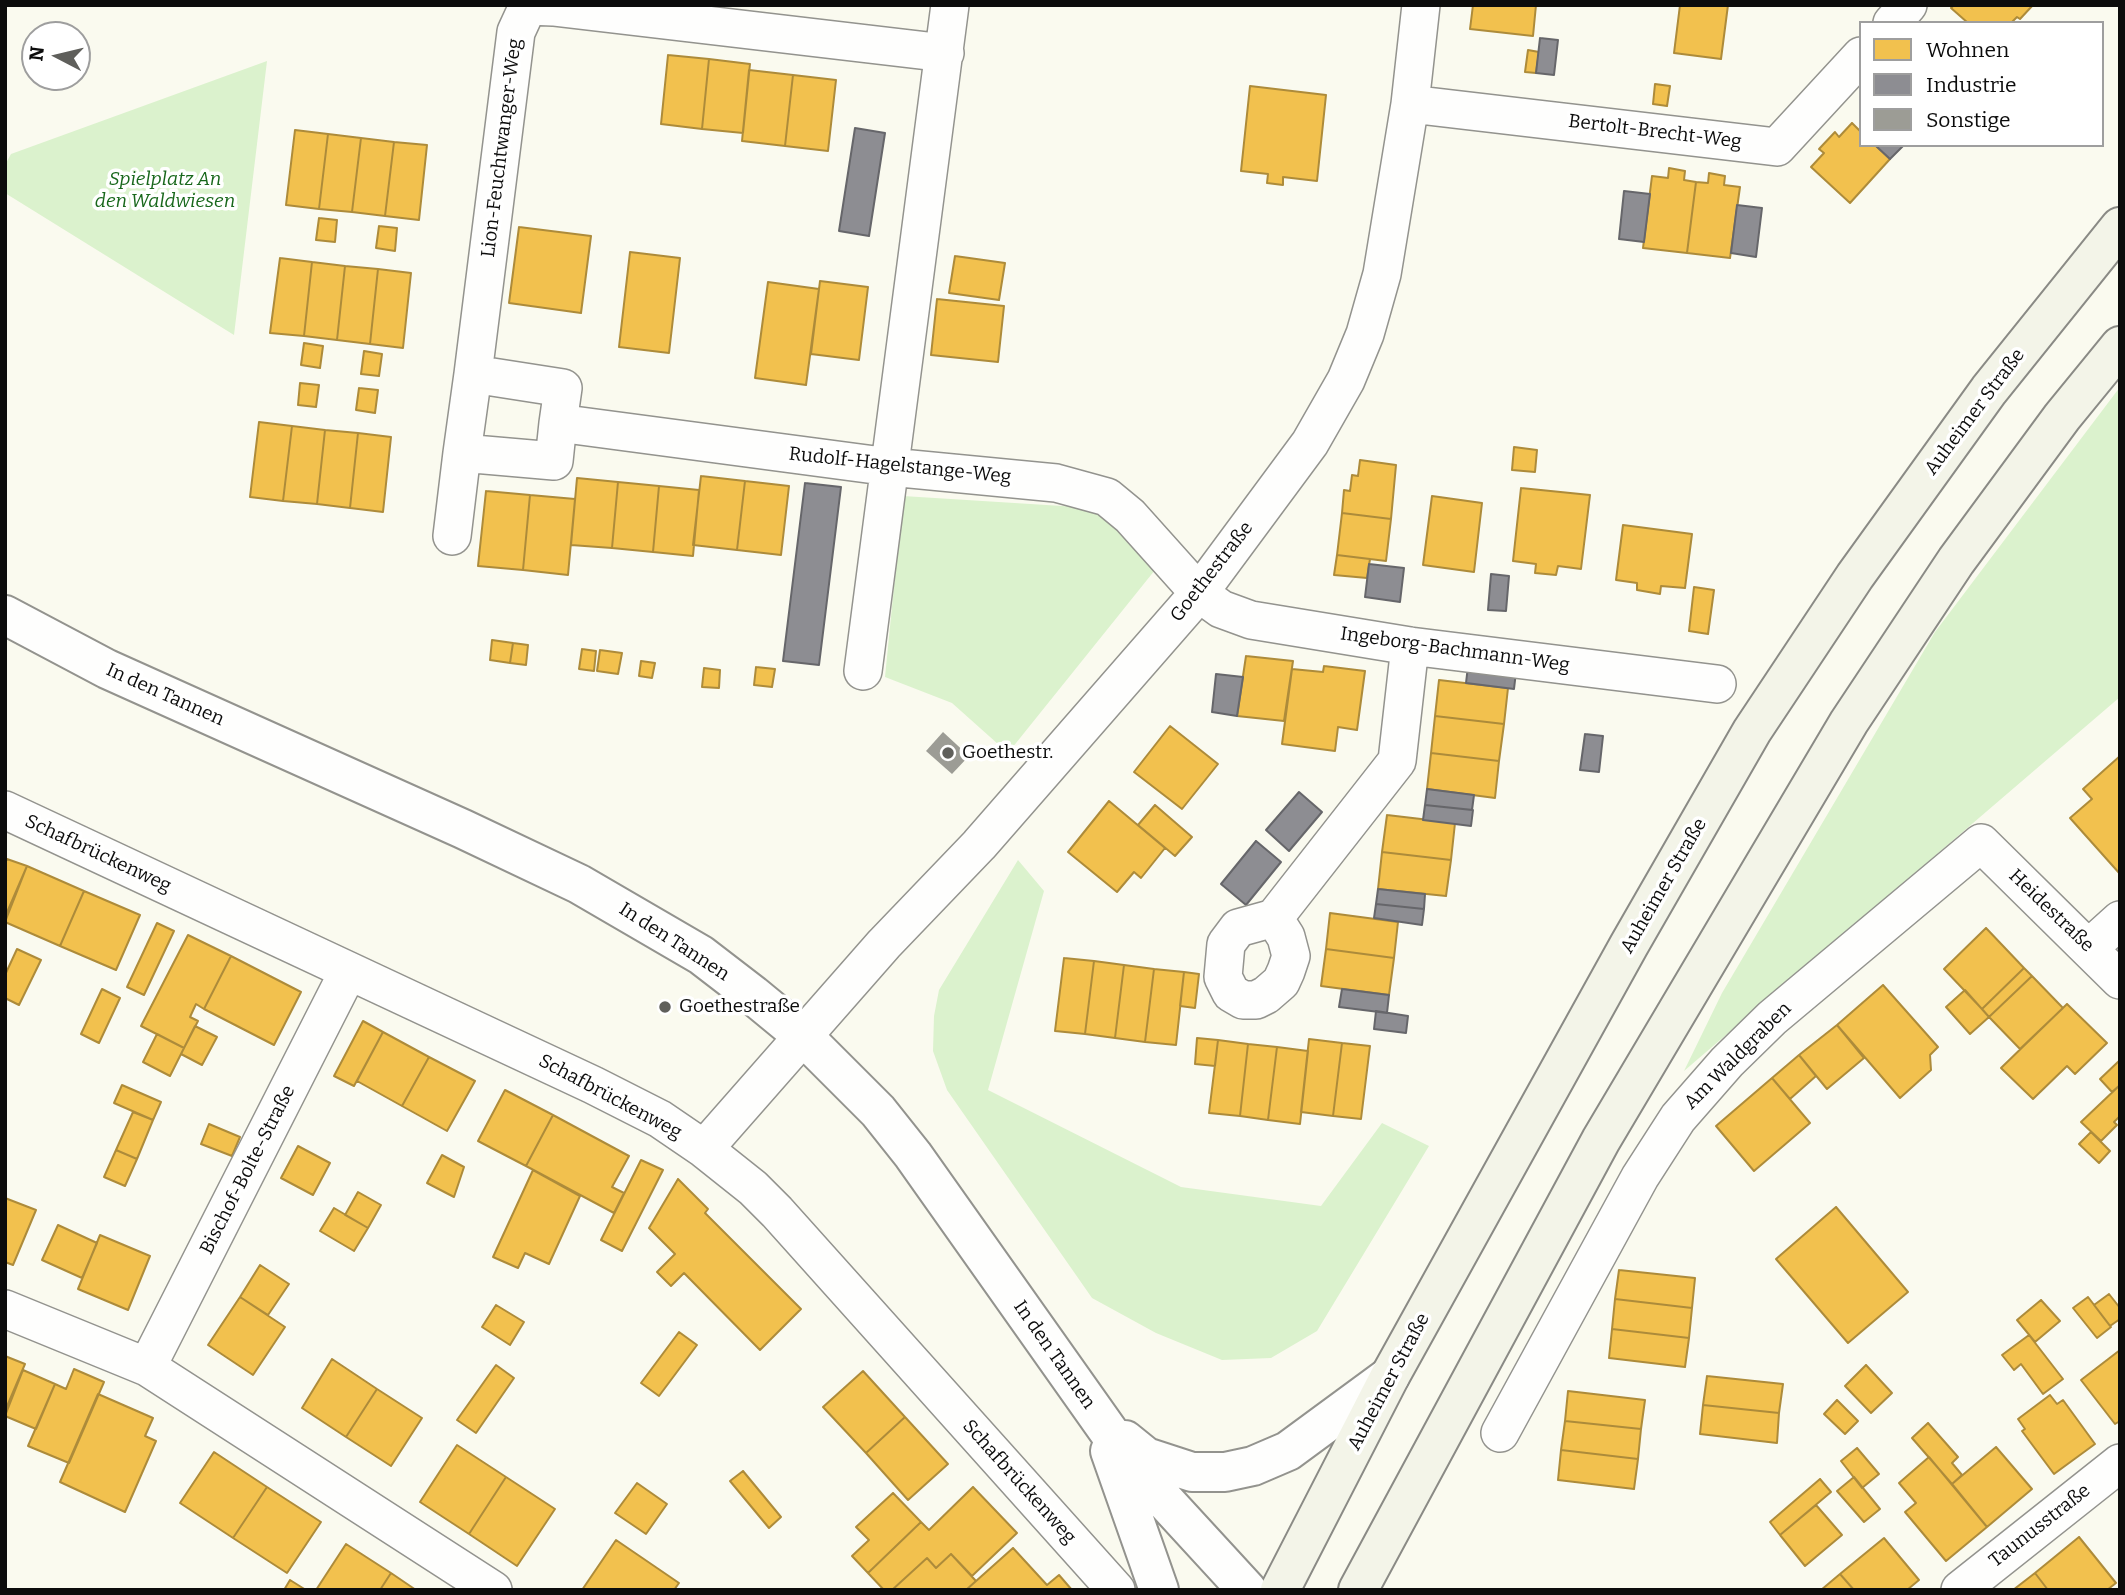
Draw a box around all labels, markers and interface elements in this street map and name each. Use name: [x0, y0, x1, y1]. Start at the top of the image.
north arrow: [21, 21, 91, 91]
legend: [1859, 21, 2104, 147]
street label: Lion-Feuchtwanger-Weg: [477, 37, 527, 259]
text: Wohnen: [1926, 37, 2009, 63]
text: N: [24, 45, 49, 62]
text: Industrie: [1926, 72, 2017, 98]
text: Sonstige: [1926, 107, 2011, 133]
street label: Bertolt-Brecht-Weg: [1567, 110, 1743, 154]
park label: Spielplatz An den Waldwiesen: [95, 169, 235, 213]
street label: Auheimer Straße: [1920, 344, 2030, 480]
street label: Rudolf-Hagelstange-Weg: [788, 443, 1012, 489]
street label: Goethestraße: [1166, 517, 1258, 627]
street label: Ingeborg-Bachmann-Weg: [1339, 623, 1571, 677]
street label: In den Tannen: [102, 659, 228, 731]
place label: Goethestr.: [962, 742, 1053, 764]
marker: Goethestr.: [940, 745, 956, 761]
street label: Schafbrückenweg: [21, 810, 175, 898]
street label: Auheimer Straße: [1616, 814, 1712, 958]
street label: Heidestraße: [2004, 865, 2098, 957]
street label: In den Tannen: [615, 898, 733, 986]
place label: Goethestraße: [679, 996, 800, 1018]
street label: Am Waldgraben: [1680, 998, 1796, 1114]
marker: Goethestraße: [657, 999, 673, 1015]
street label: Schafbrückenweg: [535, 1050, 685, 1144]
street label: Bischof-Bolte-Straße: [196, 1082, 300, 1258]
street label: In den Tannen: [1008, 1296, 1100, 1414]
street label: Auheimer Straße: [1343, 1310, 1435, 1454]
street label: Schafbrückenweg: [957, 1415, 1081, 1549]
street label: Taunusstraße: [1985, 1480, 2095, 1572]

